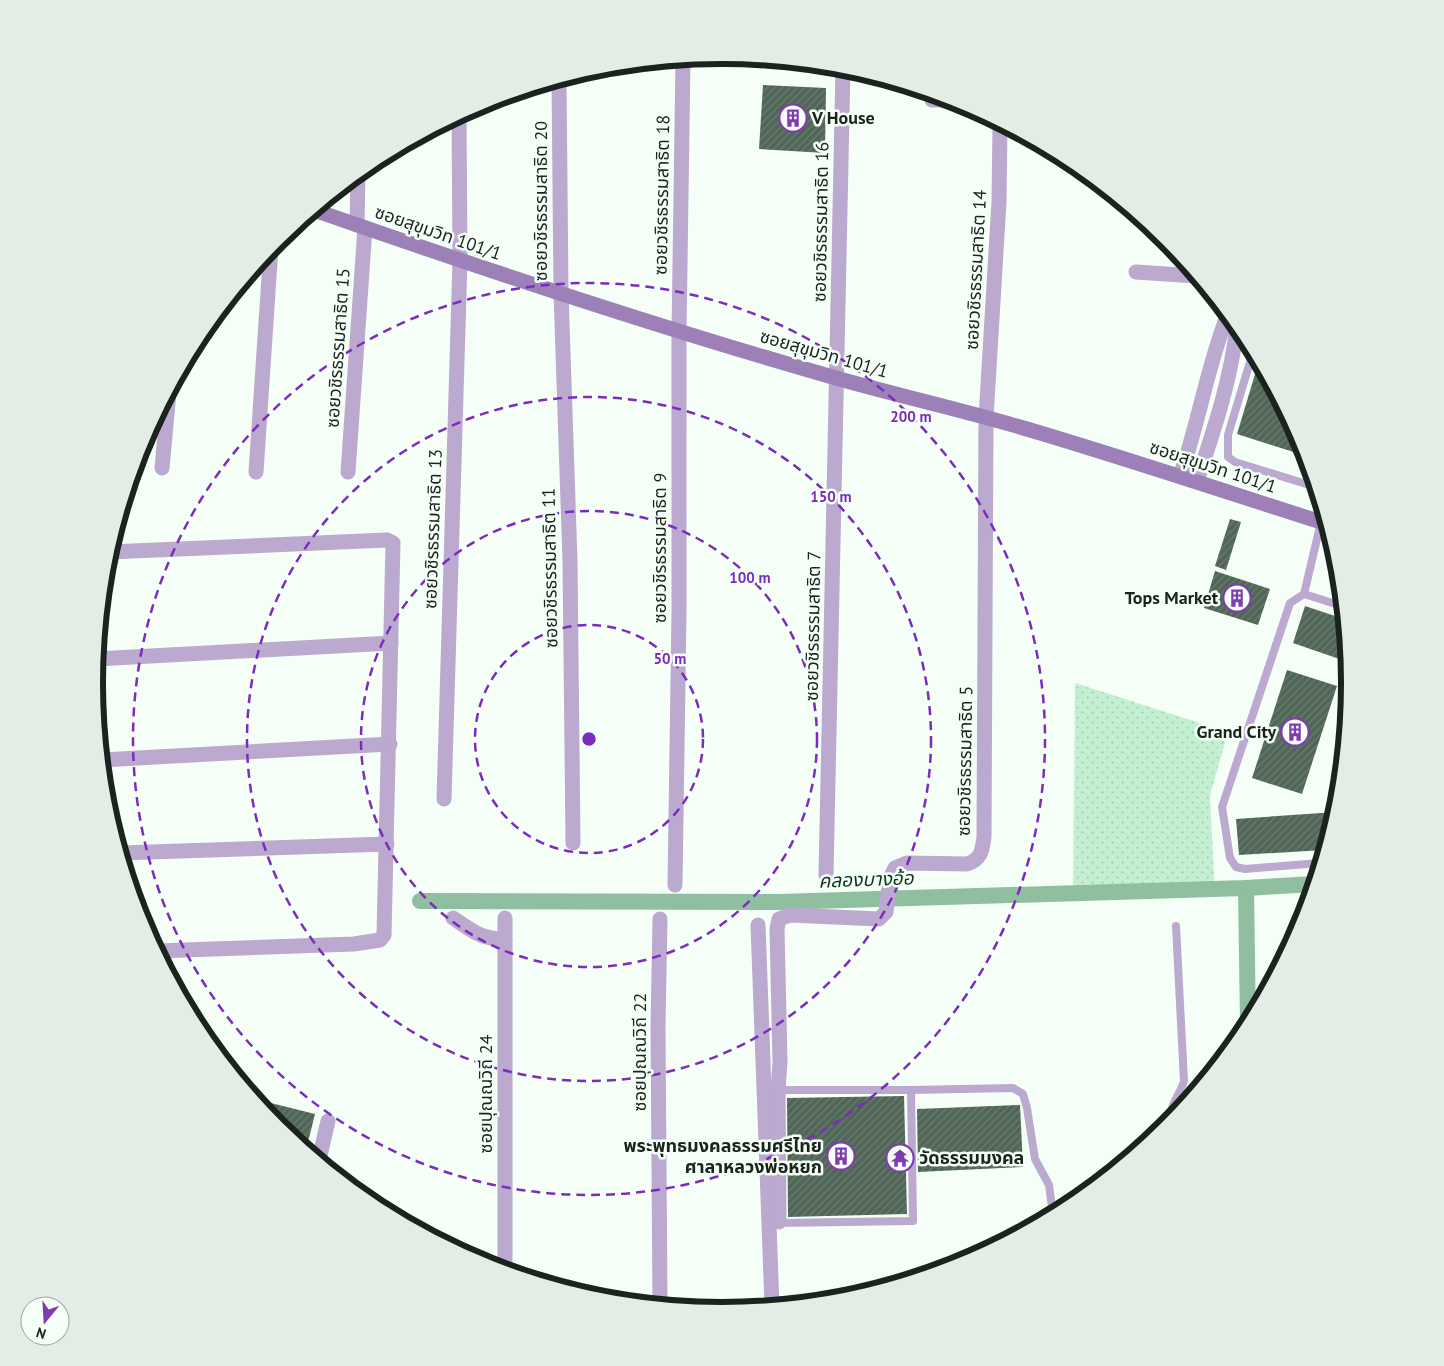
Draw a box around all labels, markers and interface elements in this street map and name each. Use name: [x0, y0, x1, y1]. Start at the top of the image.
building icon: V House: [778, 103, 808, 133]
place label: V House: [811, 106, 875, 129]
street label: ซอยวชิรธรรมสาธิต 18: [649, 115, 674, 275]
street label: ซอยวชิรธรรมสาธิต 20: [529, 121, 552, 281]
street label: ซอยวชิรธรรมสาธิต 16: [808, 142, 833, 302]
street label: ซอยวชิรธรรมสาธิต 14: [960, 189, 991, 351]
street label: ซอยสุขุมวิท 101/1: [372, 200, 505, 265]
street label: ซอยวชิรธรรมสาธิต 15: [320, 267, 355, 429]
street label: ซอยสุขุมวิท 101/1: [757, 324, 891, 383]
text: 200 m: [890, 407, 932, 426]
street label: ซอยสุขุมวิท 101/1: [1147, 435, 1280, 498]
street label: ซอยวชิรธรรมสาธิต 13: [418, 448, 447, 609]
street label: ซอยวชิรธรรมสาธิต 9: [648, 473, 671, 623]
text: 150 m: [810, 487, 852, 506]
street label: ซอยวชิรธรรมสาธิต 11: [537, 488, 562, 648]
street label: ซอยวชิรธรรมสาธิต 7: [800, 551, 825, 701]
text: 100 m: [729, 568, 771, 587]
building icon: Tops Market: [1222, 583, 1252, 613]
place label: Tops Market: [1125, 586, 1219, 609]
text: 50 m: [654, 649, 686, 668]
street label: ซอยวชิรธรรมสาธิต 5: [952, 686, 977, 836]
building icon: Grand City: [1280, 717, 1310, 747]
place label: Grand City: [1197, 720, 1276, 743]
centre of rings: [580, 730, 598, 748]
water label: คลองบางอ้อ: [818, 865, 915, 893]
street label: ซอยปุณณวิถี 22: [628, 993, 651, 1111]
street label: ซอยปุณณวิถี 24: [474, 1034, 497, 1153]
place label: พระพุทธมงคลธรรมศรีไทย ศาลาหลวงพ่อหยก: [624, 1134, 822, 1178]
building icon: พระพุทธมงคลธรรมศรีไทย ศาลาหลวงพ่อหยก: [826, 1141, 856, 1171]
temple icon: วัดธรรมมงคล: [885, 1143, 915, 1173]
place label: วัดธรรมมงคล: [919, 1146, 1024, 1169]
north arrow: [20, 1296, 70, 1346]
text: N: [34, 1323, 48, 1343]

